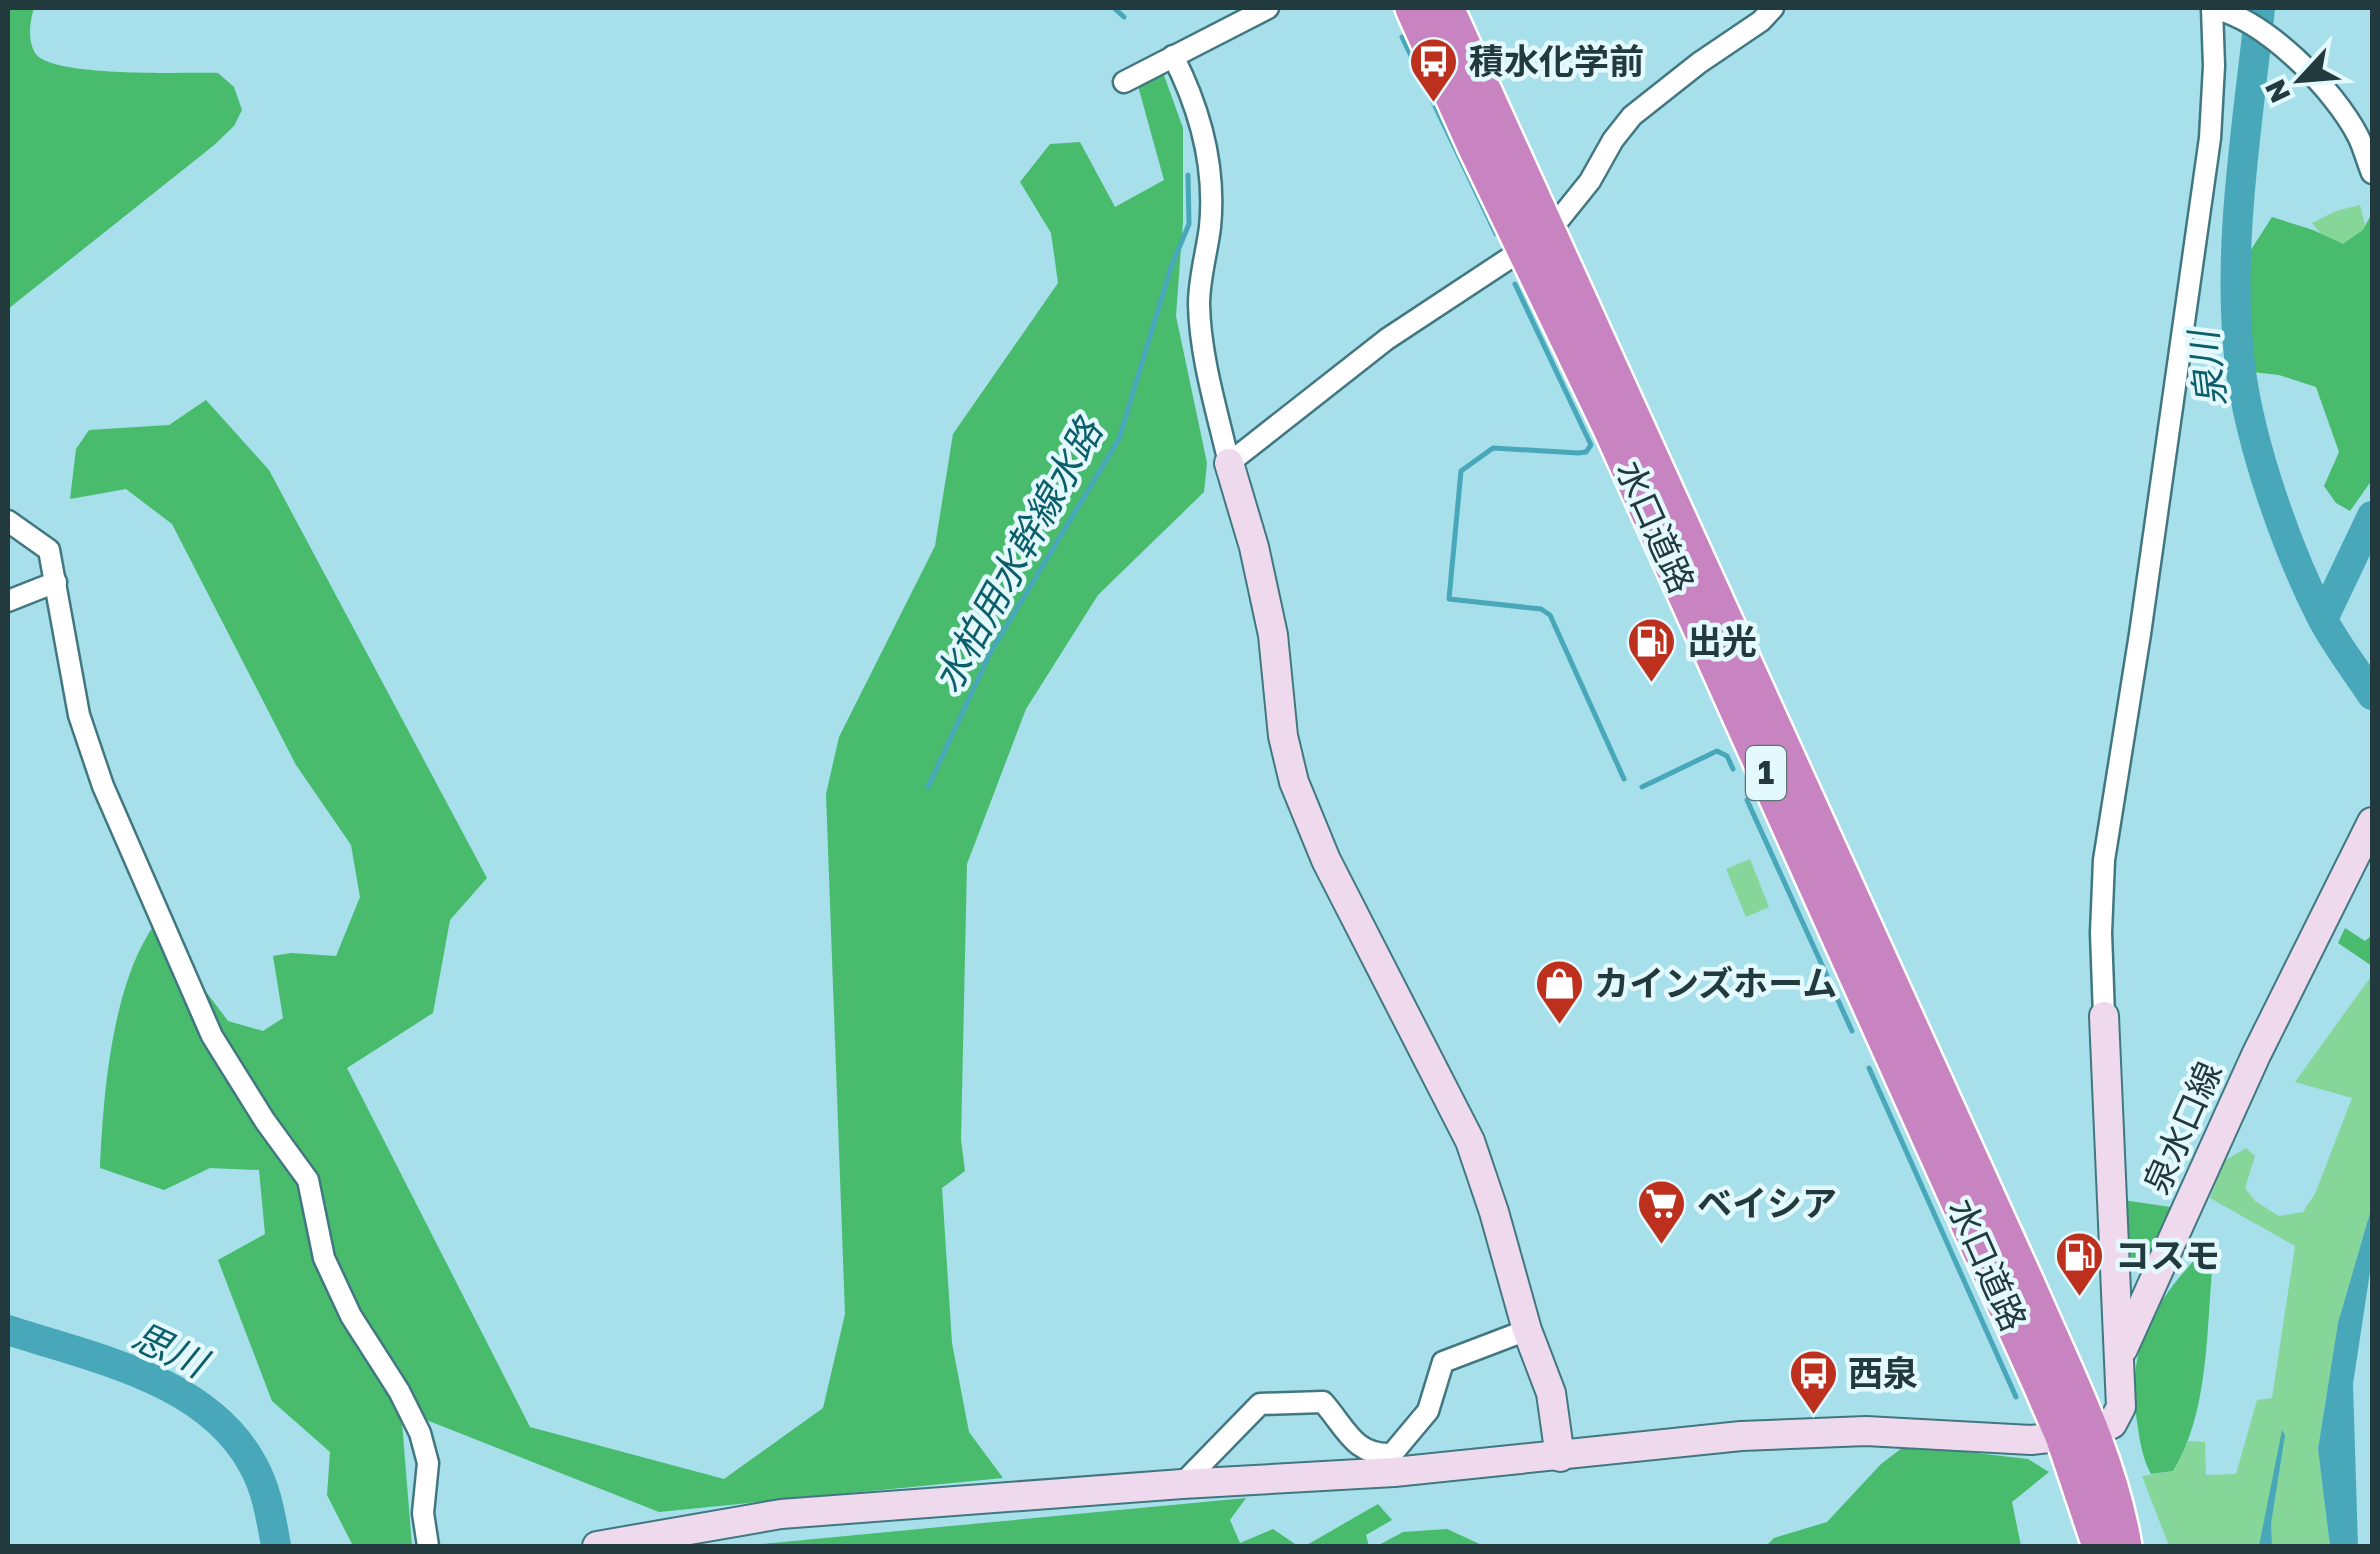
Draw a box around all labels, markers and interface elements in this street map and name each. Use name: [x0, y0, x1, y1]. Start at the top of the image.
north arrow: [2250, 30, 2350, 130]
bus stop icon: 積水化学前: [1408, 36, 1460, 104]
place label: 積水化学前: [1469, 40, 1644, 82]
text: N: [2258, 74, 2297, 108]
water label: 泉川: [2179, 325, 2233, 410]
water label: 水柏用水幹線水路: [923, 409, 1112, 699]
street label: 水口道路: [1608, 454, 1704, 599]
fuel station icon: 出光: [1626, 616, 1678, 684]
place label: 出光: [1687, 620, 1757, 662]
road number: 1: [1746, 746, 1786, 800]
shop icon: カインズホーム: [1533, 958, 1585, 1026]
place label: カインズホーム: [1594, 962, 1837, 1004]
street label: 泉水口線: [2134, 1055, 2230, 1200]
supermarket icon: ベイシア: [1636, 1178, 1688, 1246]
place label: ベイシア: [1697, 1182, 1837, 1224]
street label: 水口道路: [1940, 1192, 2036, 1337]
fuel station icon: コスモ: [2054, 1230, 2106, 1298]
place label: コスモ: [2115, 1234, 2220, 1276]
water label: 思川: [126, 1312, 217, 1387]
bus stop icon: 西泉: [1787, 1348, 1839, 1416]
place label: 西泉: [1848, 1352, 1918, 1394]

